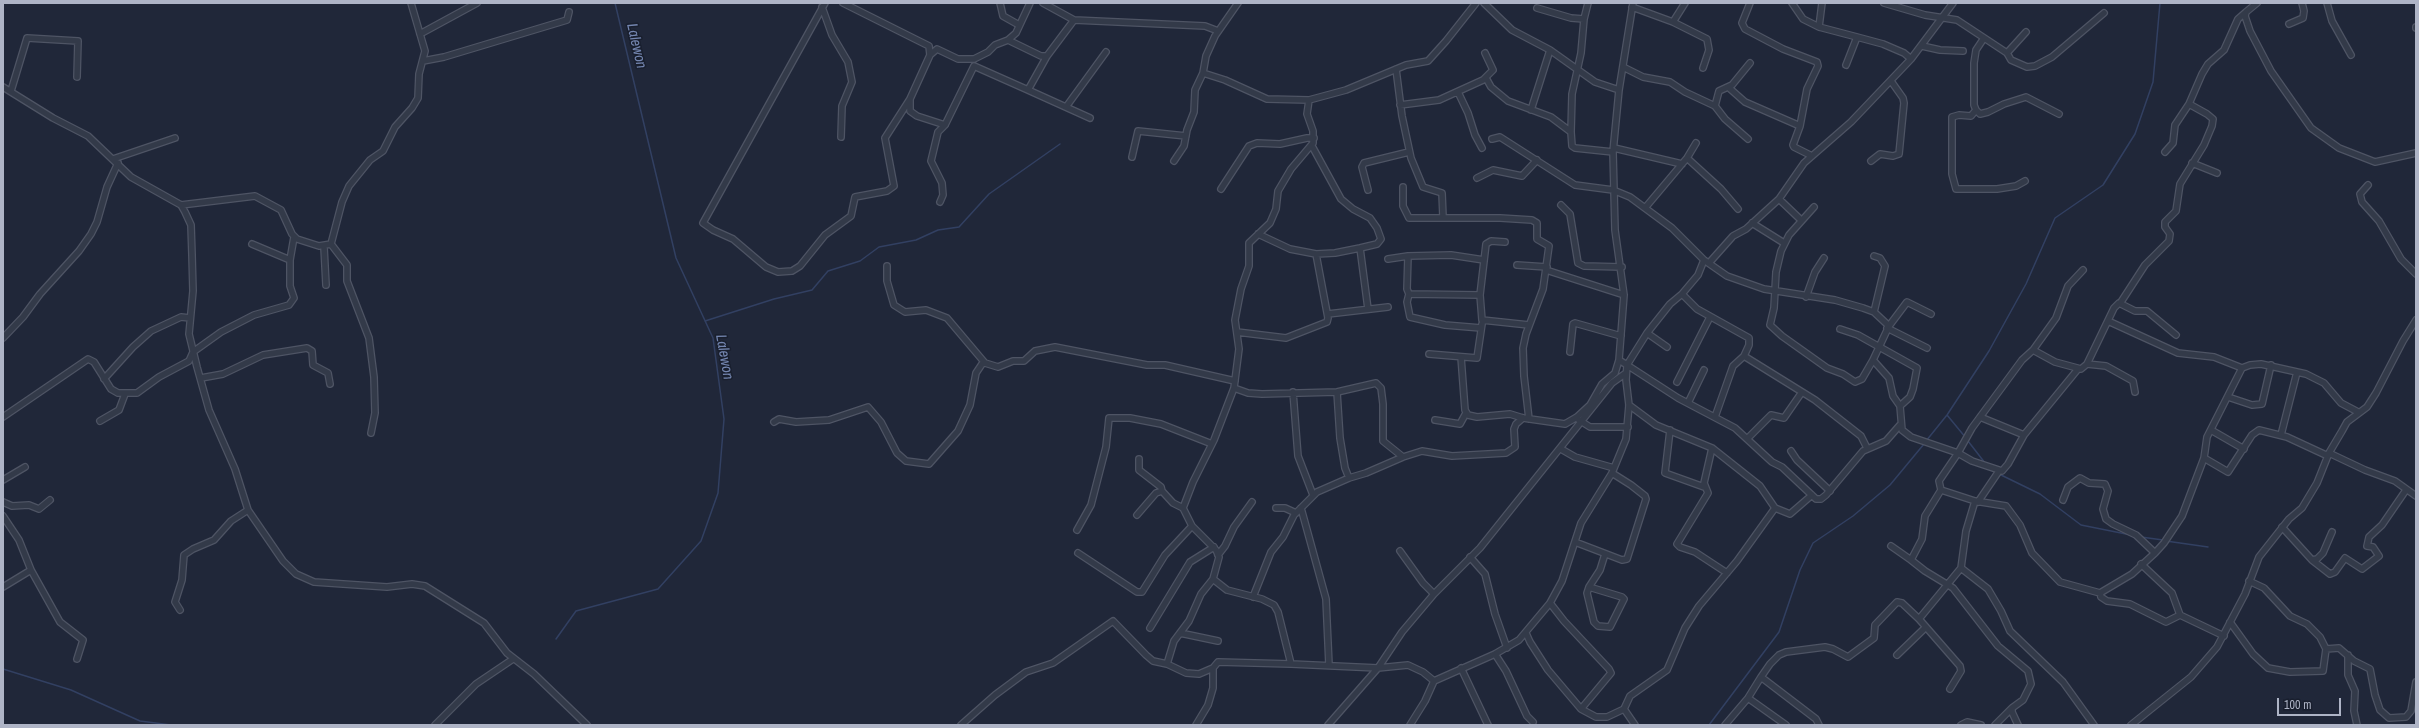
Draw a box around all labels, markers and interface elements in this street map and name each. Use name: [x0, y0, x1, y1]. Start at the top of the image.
water label: Lalewon: [622, 22, 650, 70]
water label: Lalewon: [711, 333, 737, 381]
scale bar: [2279, 690, 2343, 716]
text: 100 m: [2284, 697, 2311, 713]

